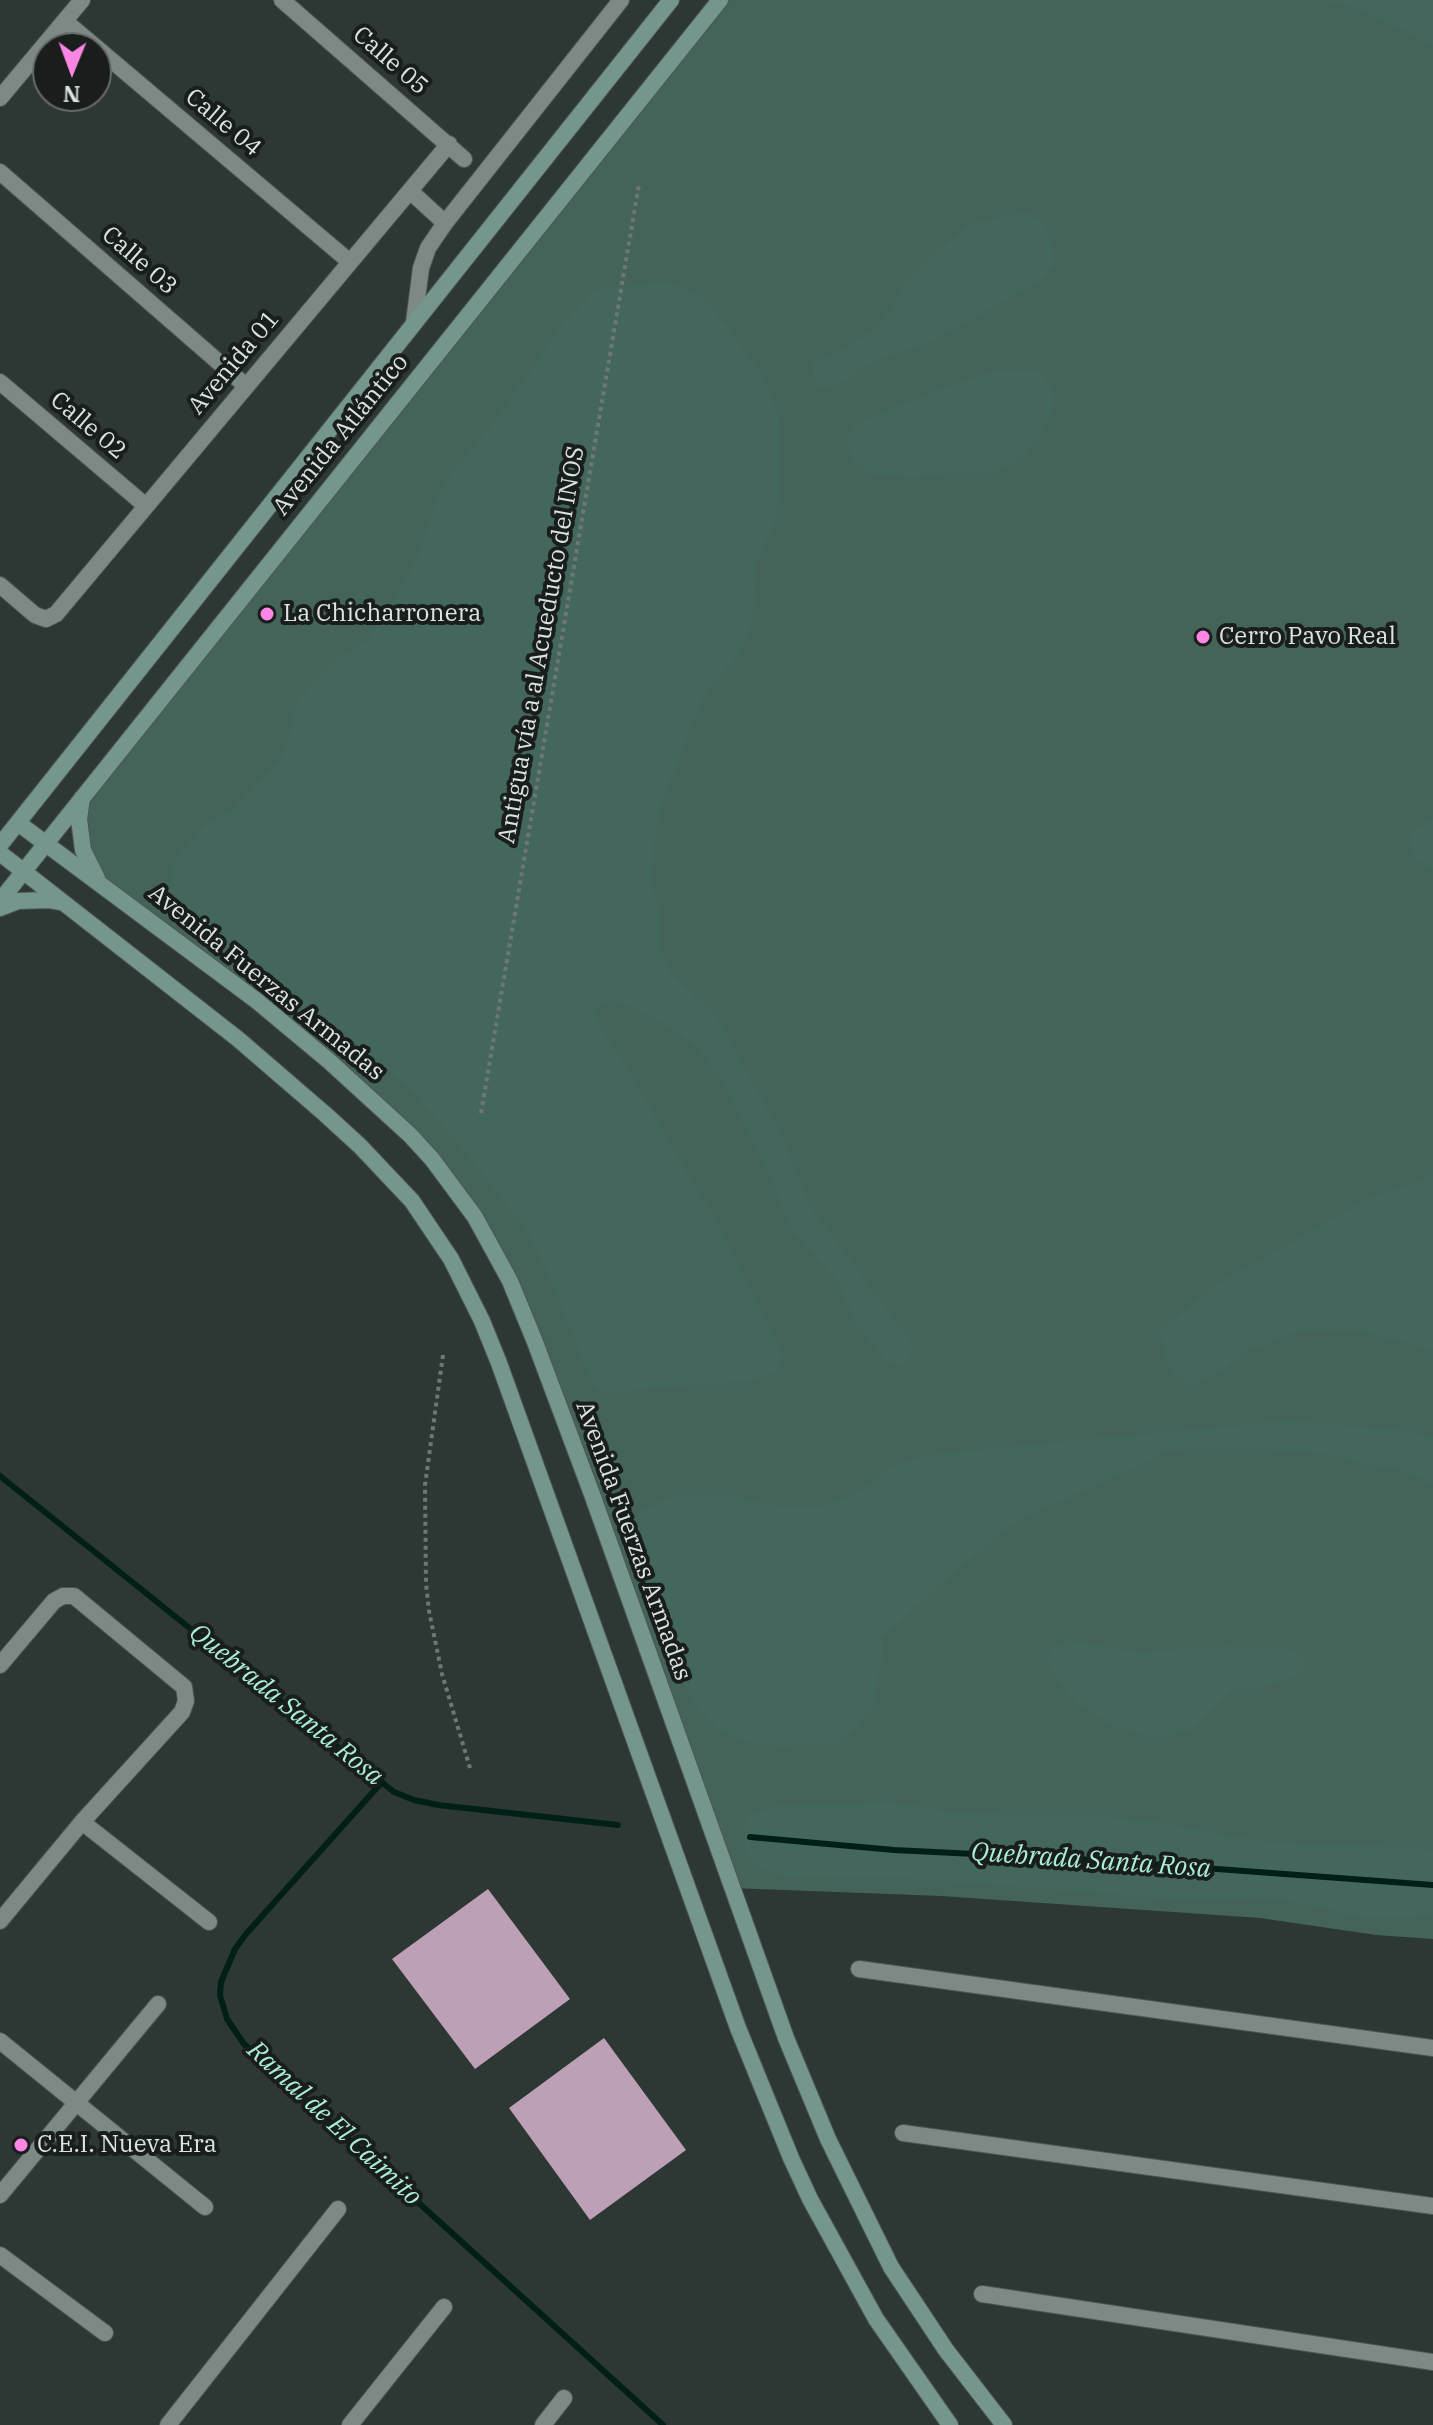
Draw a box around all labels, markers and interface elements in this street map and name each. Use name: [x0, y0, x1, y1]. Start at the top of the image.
street label: Calle 05: [347, 21, 433, 101]
north arrow: [32, 32, 112, 112]
text: N: [63, 80, 81, 109]
street label: Calle 04: [179, 83, 267, 163]
street label: Calle 03: [96, 221, 182, 301]
street label: Avenida 01: [182, 305, 286, 421]
street label: Avenida Atlántico: [267, 348, 415, 522]
street label: Calle 02: [44, 386, 132, 466]
street label: Antigua vía a al Acueducto del INOS: [493, 444, 591, 846]
place label: La Chicharronera: [283, 600, 481, 628]
marker: La Chicharronera: [258, 605, 276, 623]
place label: Cerro Pavo Real: [1219, 623, 1396, 651]
marker: Cerro Pavo Real: [1194, 628, 1212, 646]
street label: Avenida Fuerzas Armadas: [142, 879, 390, 1087]
street label: Avenida Fuerzas Armadas: [569, 1397, 697, 1685]
water label: Quebrada Santa Rosa: [183, 1617, 389, 1793]
water label: Quebrada Santa Rosa: [970, 1837, 1212, 1885]
water label: Ramal de El Caimito: [240, 2035, 428, 2213]
place label: C.E.I. Nueva Era: [37, 2131, 217, 2159]
marker: C.E.I. Nueva Era: [12, 2136, 30, 2154]

